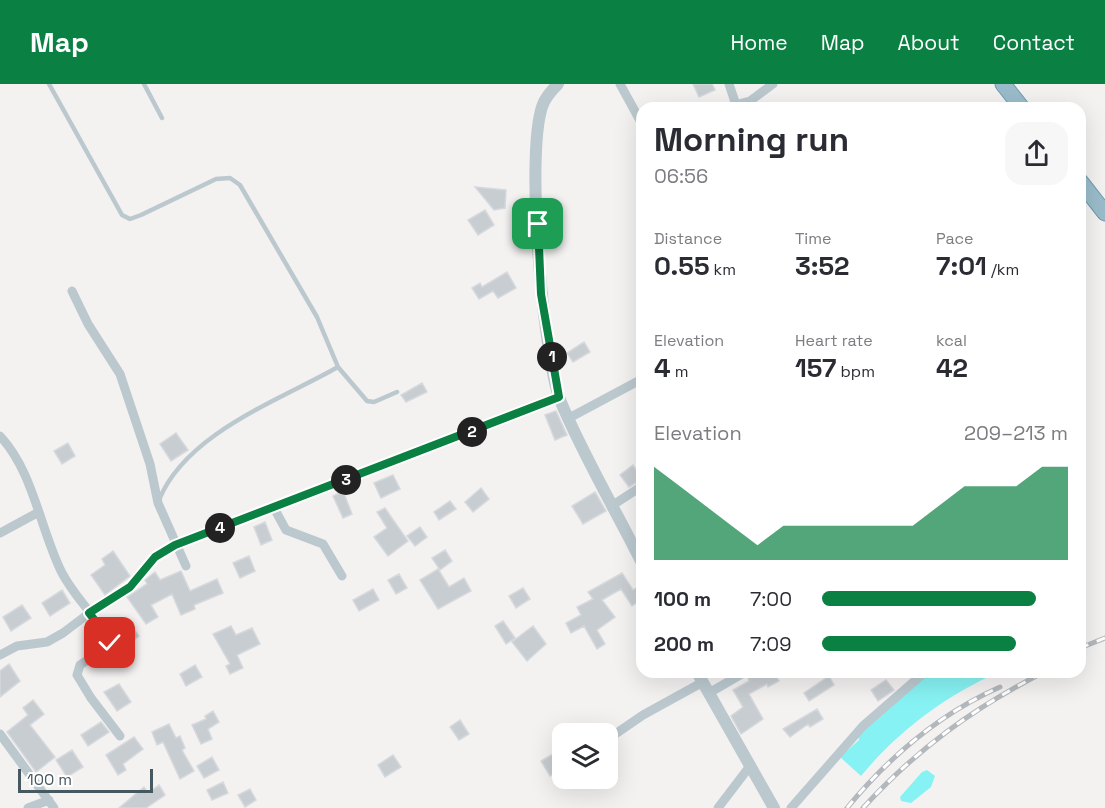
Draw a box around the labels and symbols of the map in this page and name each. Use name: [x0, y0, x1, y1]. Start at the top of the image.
pin: [512, 198, 563, 249]
pin: 1: [537, 342, 567, 372]
pin: 2: [457, 417, 487, 447]
pin: 3: [331, 465, 361, 495]
pin: 4: [205, 513, 235, 543]
pin: [84, 617, 135, 668]
scale bar: [18, 766, 153, 794]

